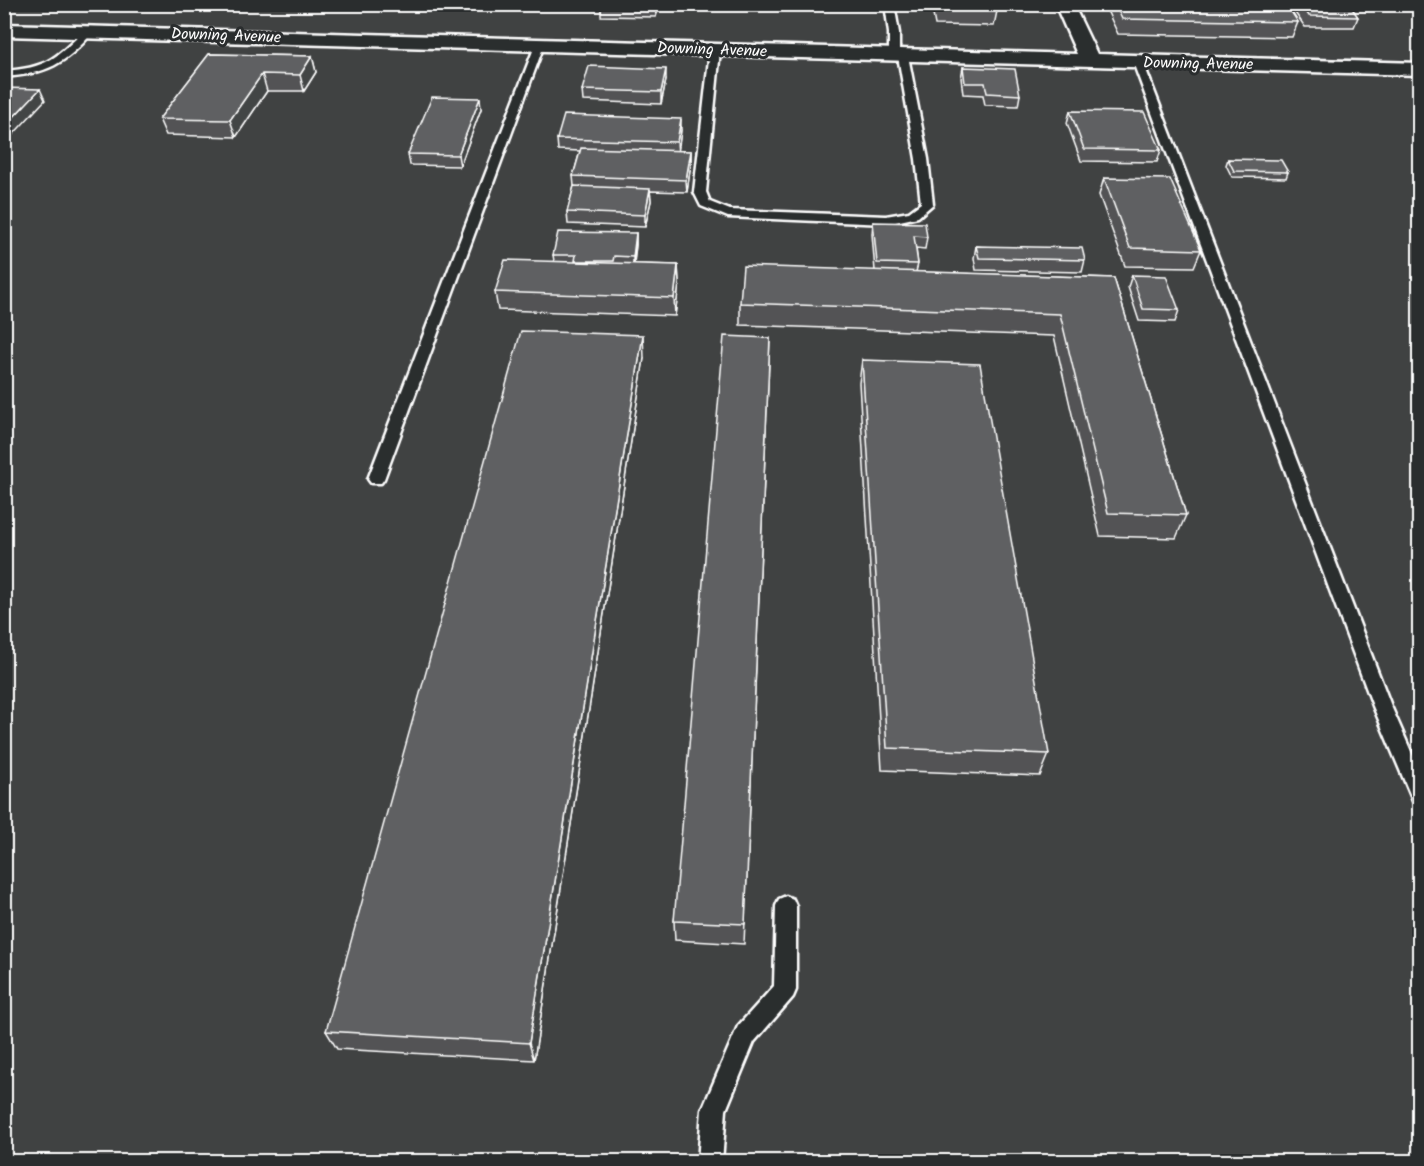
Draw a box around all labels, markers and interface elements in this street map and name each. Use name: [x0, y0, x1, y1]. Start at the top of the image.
street label: Downing Avenue: [170, 22, 282, 50]
street label: Downing Avenue: [656, 36, 768, 64]
street label: Downing Avenue: [1143, 51, 1253, 77]

